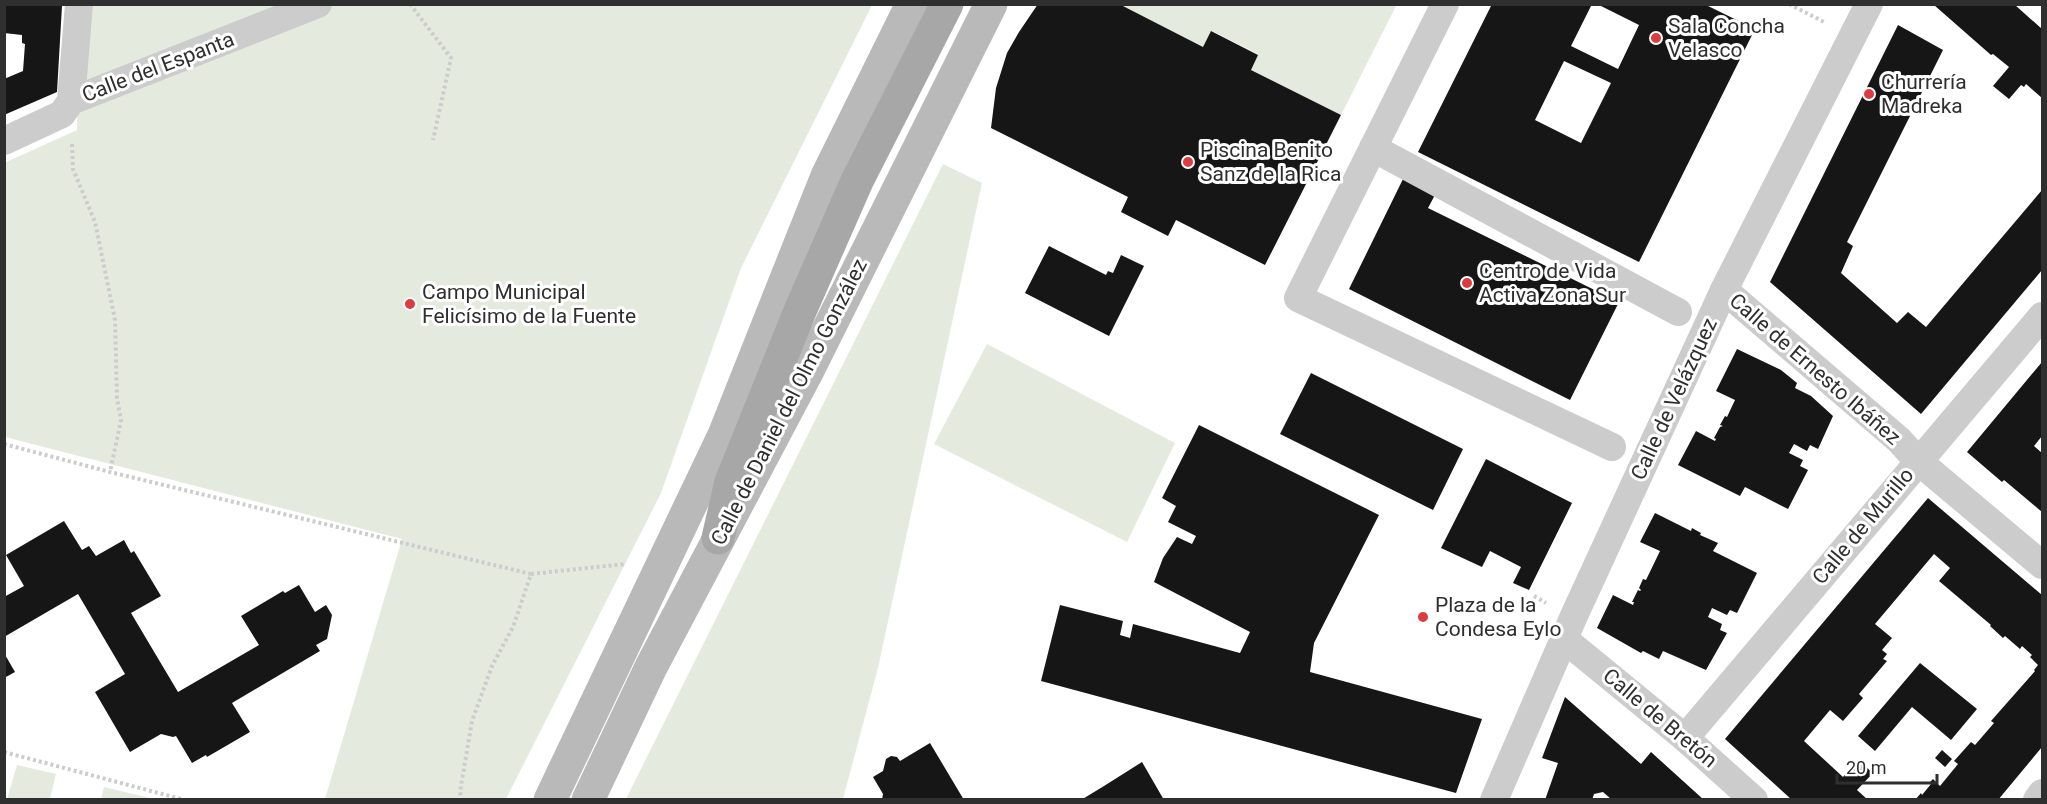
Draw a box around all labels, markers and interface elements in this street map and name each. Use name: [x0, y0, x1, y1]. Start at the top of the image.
place label: Sala Concha Velasco: [1668, 14, 1785, 62]
street label: Calle del Espanta: [79, 27, 237, 107]
marker: Sala Concha Velasco: [1649, 31, 1663, 45]
place label: Churrería Madreka: [1881, 70, 1967, 118]
marker: Churrería Madreka: [1862, 87, 1876, 101]
place label: Piscina Benito Sanz de la Rica: [1200, 138, 1342, 186]
marker: Piscina Benito Sanz de la Rica: [1181, 155, 1195, 169]
street label: Calle de Daniel del Olmo González: [706, 255, 872, 549]
place label: Centro de Vida Activa Zona Sur: [1479, 259, 1626, 307]
marker: Centro de Vida Activa Zona Sur: [1460, 276, 1474, 290]
place label: Campo Municipal Felicísimo de la Fuente: [422, 280, 636, 328]
street label: Calle de Ernesto Ibáñez: [1725, 288, 1905, 450]
marker: Campo Municipal Felicísimo de la Fuente: [403, 297, 417, 311]
street label: Calle de Velázquez: [1626, 314, 1722, 484]
street label: Calle de Murillo: [1807, 463, 1919, 589]
place label: Plaza de la Condesa Eylo: [1435, 593, 1561, 641]
marker: Plaza de la Condesa Eylo: [1416, 610, 1430, 624]
street label: Calle de Bretón: [1598, 663, 1722, 773]
scale bar: [1837, 747, 1938, 785]
text: 20 m: [1846, 757, 1886, 778]

